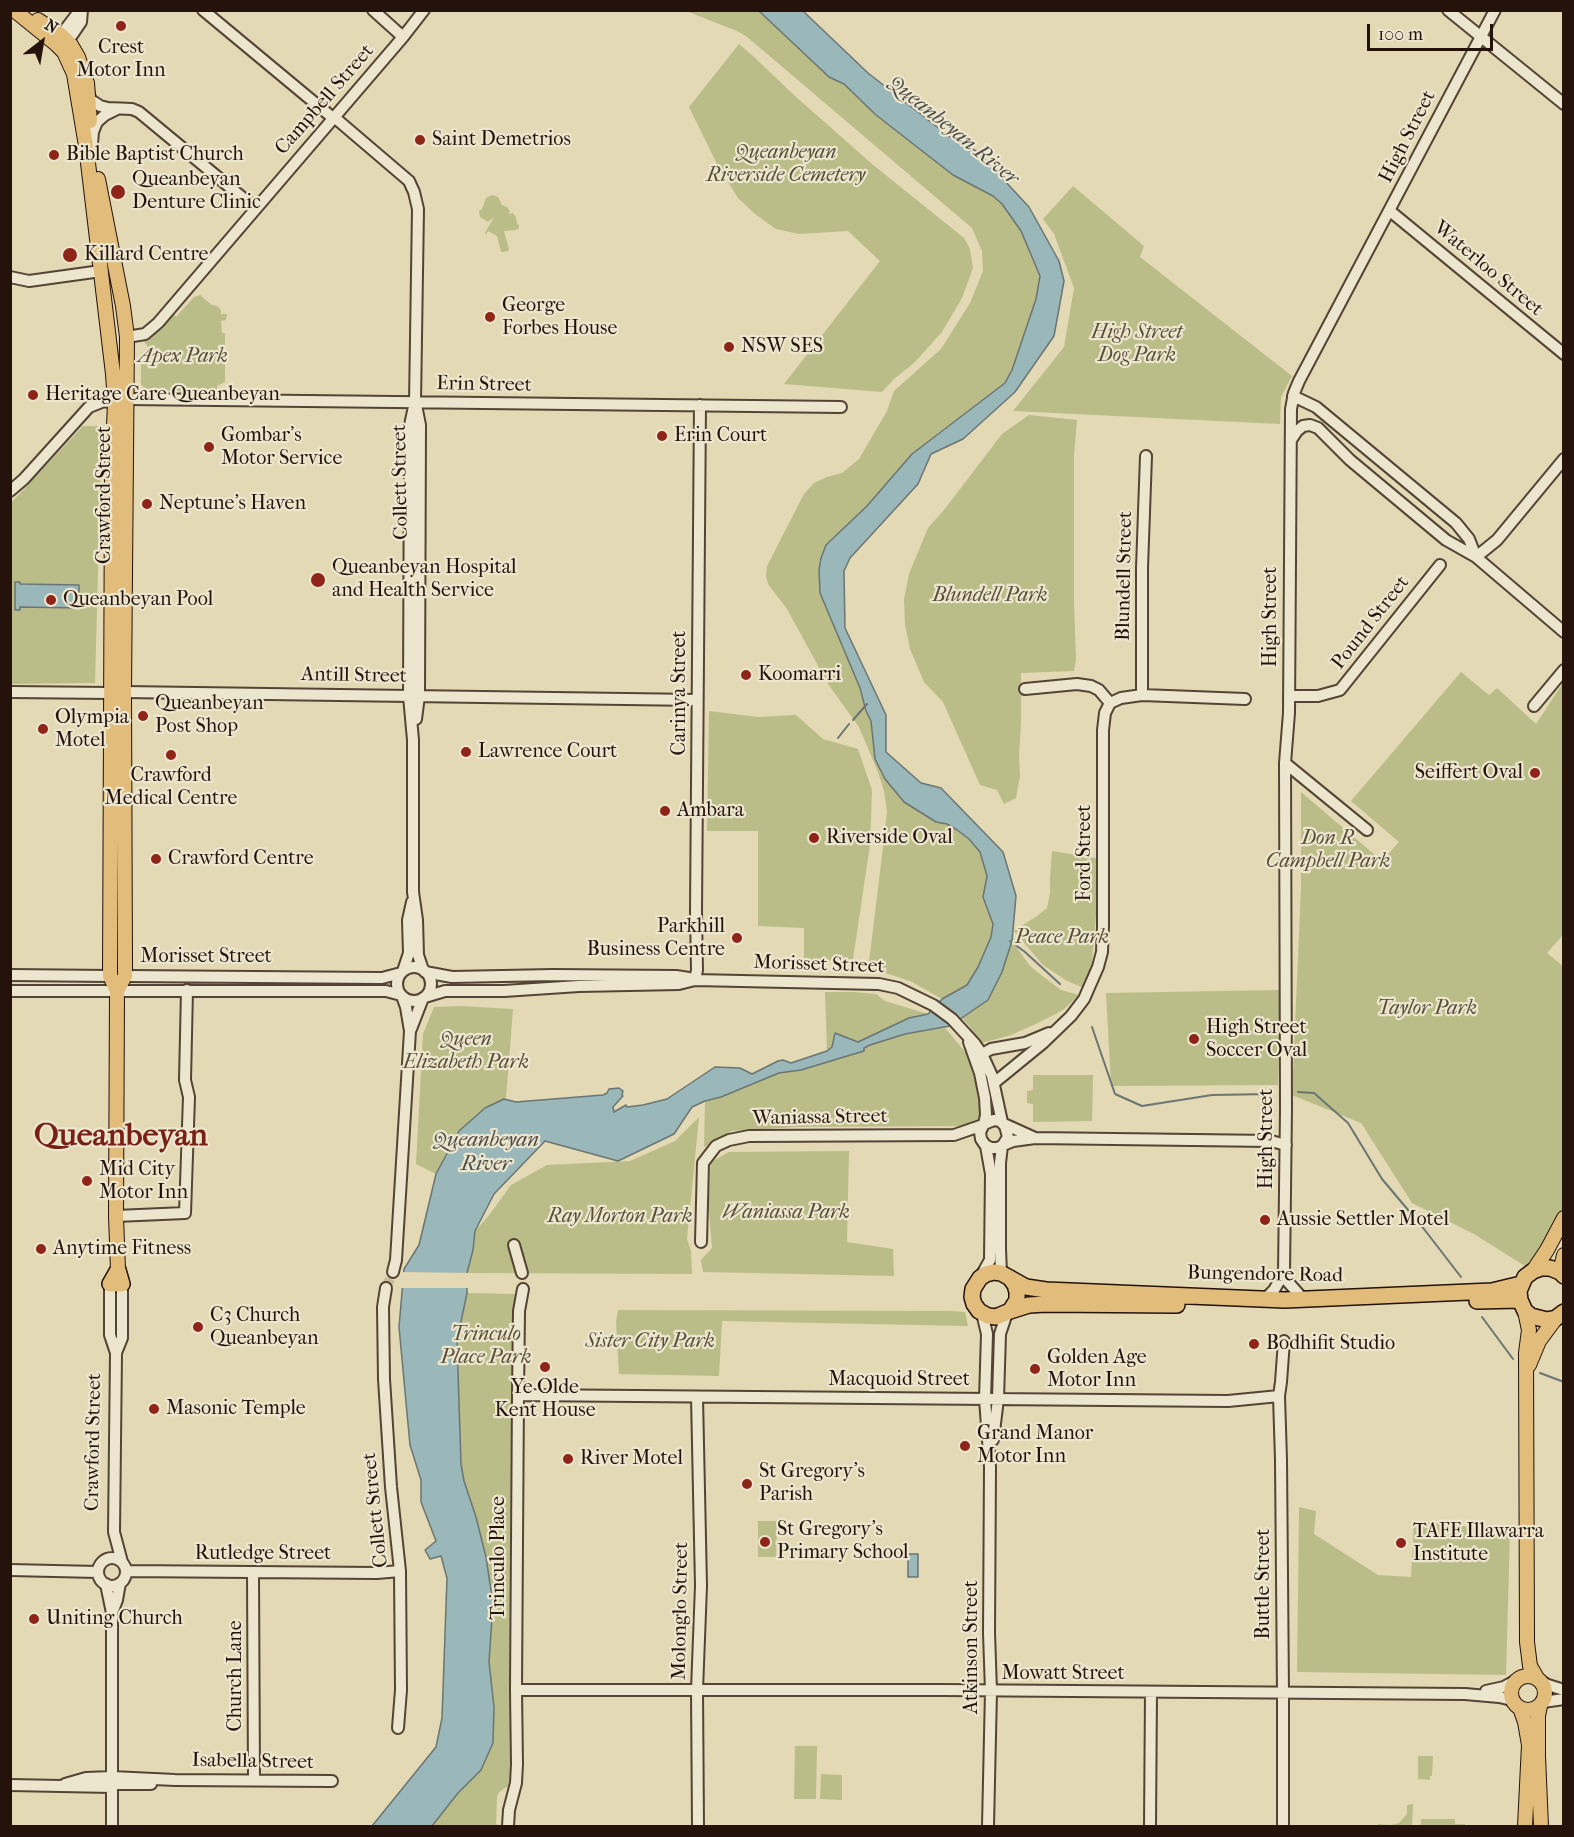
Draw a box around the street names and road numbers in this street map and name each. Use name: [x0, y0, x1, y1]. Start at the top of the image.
street label: Campbell Street: [270, 40, 380, 160]
street label: High Street: [1374, 87, 1442, 187]
street label: Waterloo Street: [1428, 216, 1548, 322]
street label: Erin Street: [436, 372, 532, 398]
street label: Collett Street: [388, 424, 414, 540]
street label: Crawford Street: [93, 426, 117, 564]
street label: Blundell Street: [1112, 511, 1138, 641]
street label: High Street: [1259, 567, 1283, 667]
street label: Pound Street: [1327, 571, 1415, 675]
street label: Carinya Street: [668, 631, 692, 755]
street label: Antill Street: [301, 663, 407, 689]
street label: Ford Street: [1073, 805, 1097, 901]
street label: Morisset Street: [140, 945, 272, 969]
street label: Morisset Street: [753, 951, 885, 979]
street label: High Street: [1255, 1089, 1279, 1189]
street label: Waniassa Street: [752, 1105, 888, 1131]
street label: Bungendore Road: [1187, 1262, 1343, 1288]
street label: Macquoid Street: [828, 1368, 970, 1392]
street label: Crawford Street: [81, 1373, 107, 1511]
street label: Collett Street: [358, 1451, 394, 1569]
street label: Trinculo Place: [487, 1496, 511, 1620]
street label: Buttle Street: [1252, 1529, 1276, 1639]
street label: Rutledge Street: [195, 1542, 331, 1566]
street label: Molonglo Street: [668, 1542, 694, 1680]
street label: Atkinson Street: [960, 1580, 984, 1714]
street label: Church Lane: [224, 1620, 248, 1732]
street label: Mowatt Street: [1001, 1662, 1125, 1686]
street label: Isabella Street: [192, 1749, 314, 1775]

